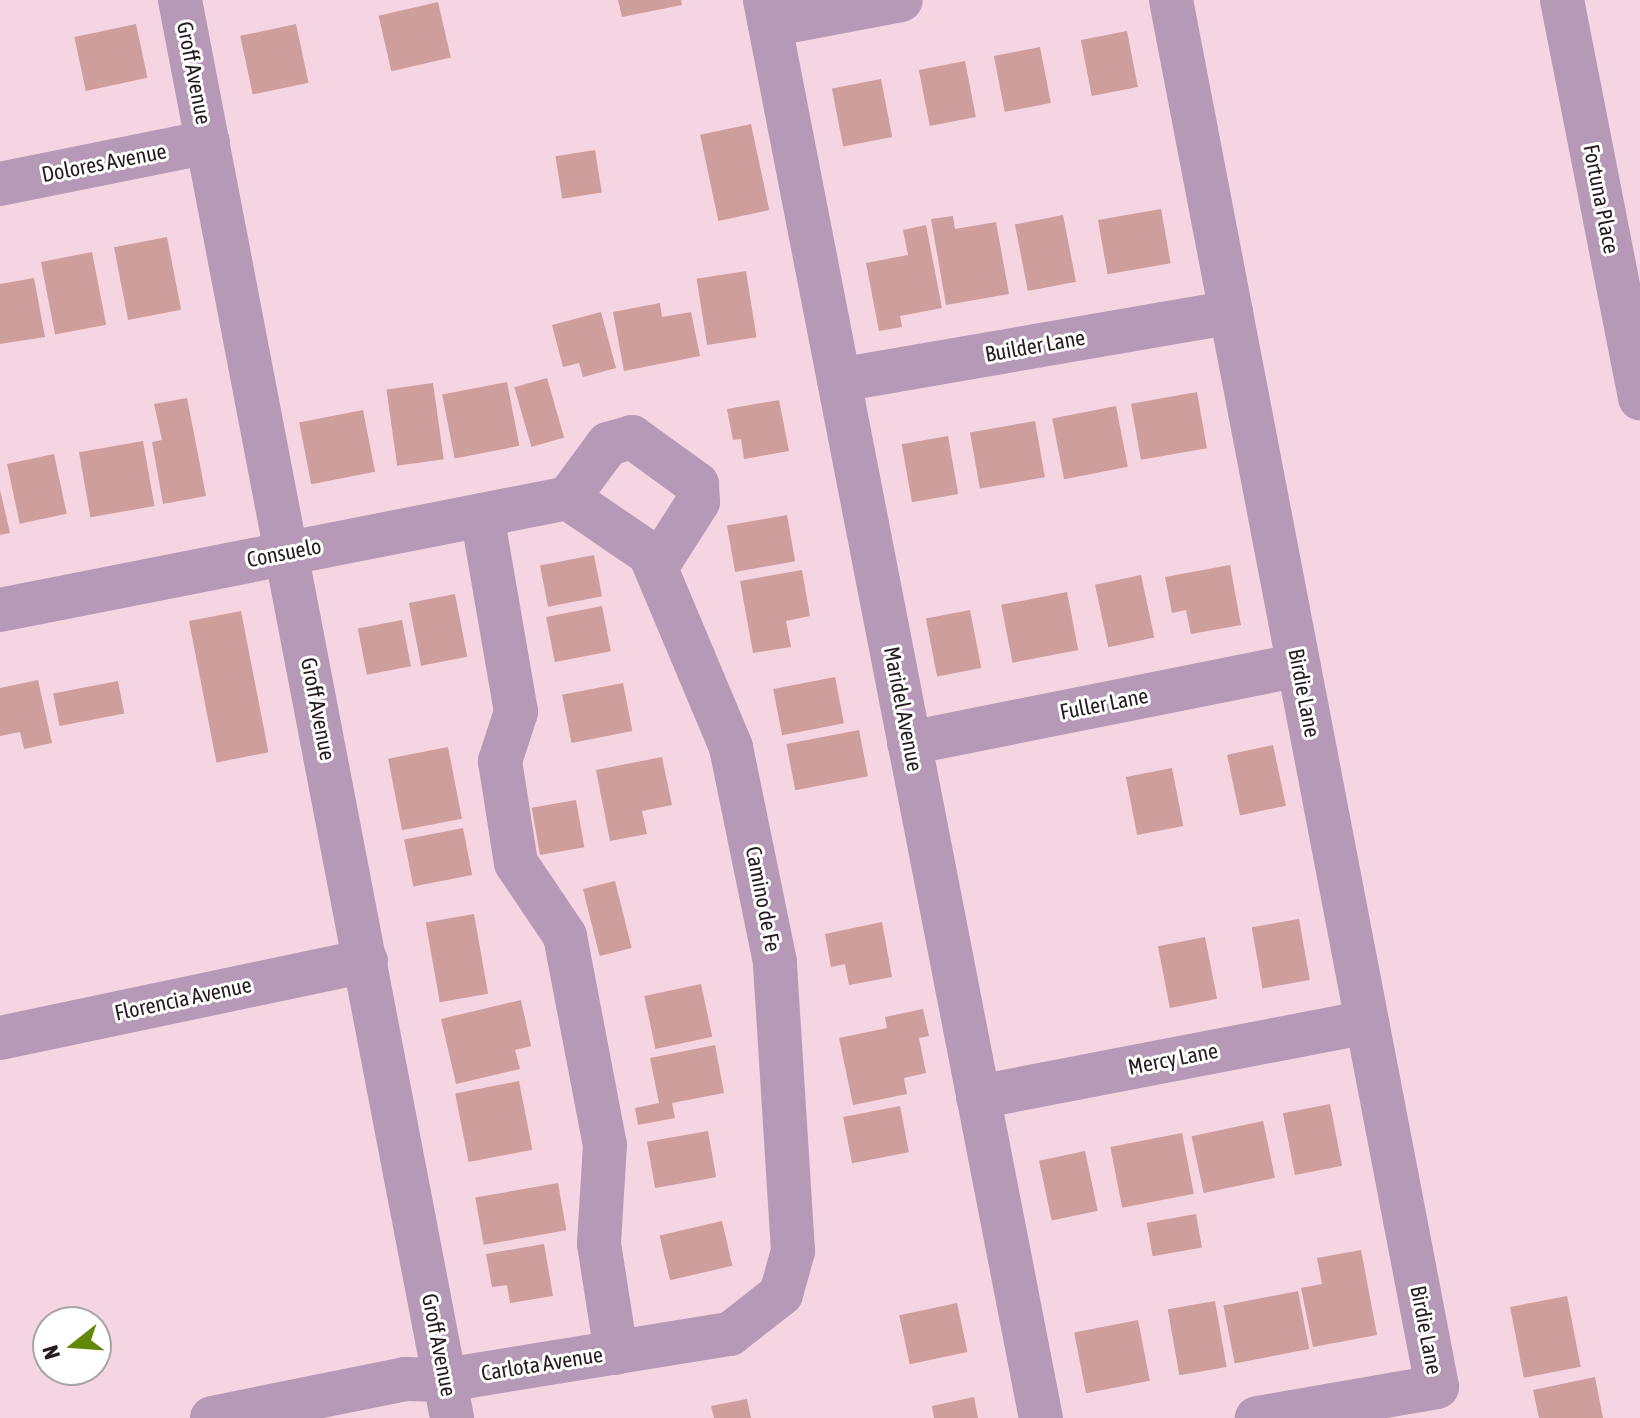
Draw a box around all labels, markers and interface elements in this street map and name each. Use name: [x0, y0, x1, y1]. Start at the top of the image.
street label: Groff Avenue: [171, 19, 217, 127]
street label: Dolores Avenue: [39, 138, 169, 188]
street label: Fortuna Place: [1577, 142, 1625, 256]
street label: Builder Lane: [983, 324, 1087, 368]
street label: Consuelo: [245, 533, 323, 573]
street label: Maridel Avenue: [878, 644, 928, 774]
street label: Birdie Lane: [1282, 646, 1326, 740]
street label: Groff Avenue: [295, 655, 341, 763]
street label: Fuller Lane: [1058, 682, 1150, 726]
street label: Camino de Fe: [740, 844, 786, 954]
street label: Florencia Avenue: [112, 972, 254, 1026]
street label: Mercy Lane: [1126, 1037, 1220, 1081]
street label: Birdie Lane: [1404, 1283, 1448, 1377]
street label: Groff Avenue: [416, 1291, 462, 1399]
north arrow: [32, 1306, 112, 1386]
street label: Carlota Avenue: [479, 1341, 605, 1387]
text: N: [37, 1342, 65, 1362]

